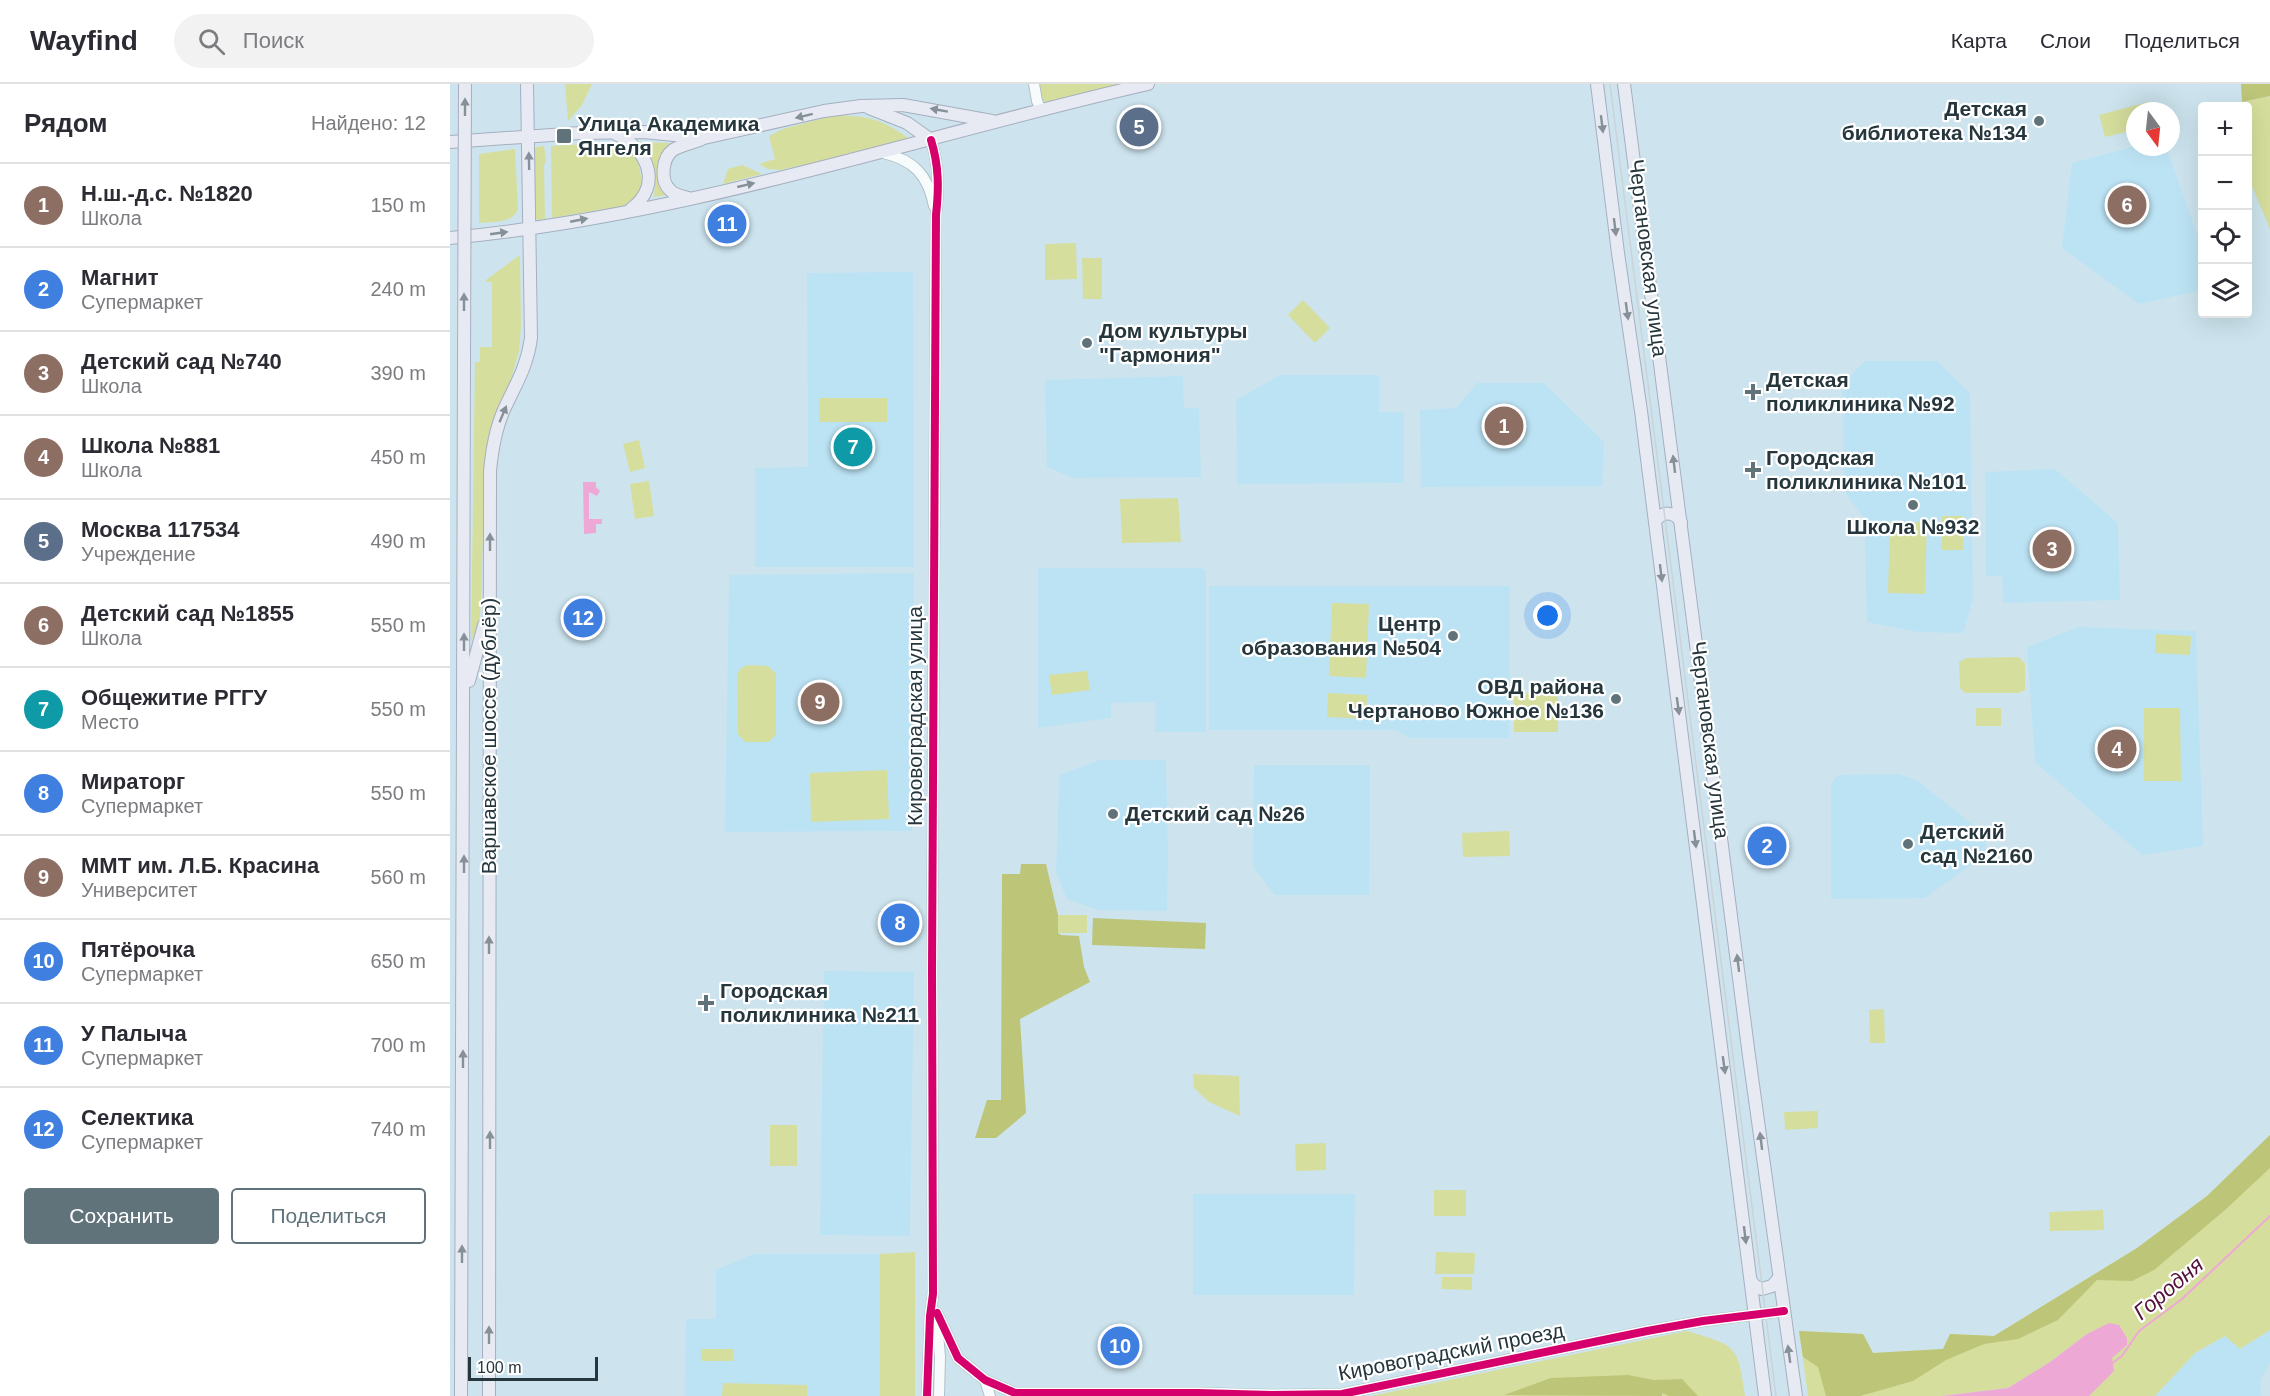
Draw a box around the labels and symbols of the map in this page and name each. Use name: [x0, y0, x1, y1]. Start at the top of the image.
place label: Детская библиотека №134: [1842, 97, 2027, 144]
one-way arrow: [460, 98, 470, 117]
north arrow: [2126, 102, 2180, 156]
pin: 5: [1120, 104, 1158, 150]
one-way arrow: [929, 106, 948, 115]
one-way arrow: [795, 111, 813, 121]
place label: Улица Академика Янгеля: [578, 112, 760, 159]
marker: Детская библиотека №134: [2032, 114, 2046, 128]
one-way arrow: [1598, 115, 1607, 134]
marker: Улица Академика Янгеля: [555, 127, 573, 145]
one-way arrow: [524, 151, 534, 170]
street label: Чертановская улица: [1625, 158, 1672, 358]
one-way arrow: [737, 180, 755, 190]
pin: 6: [2108, 182, 2146, 228]
pin: 11: [708, 202, 746, 246]
one-way arrow: [570, 216, 589, 225]
one-way arrow: [1610, 218, 1620, 237]
one-way arrow: [490, 228, 509, 237]
one-way arrow: [459, 293, 469, 312]
one-way arrow: [1622, 301, 1631, 320]
place label: Дом культуры "Гармония": [1099, 319, 1247, 366]
marker: Дом культуры "Гармония": [1080, 336, 1094, 350]
place label: Детская поликлиника №92: [1766, 368, 1955, 415]
marker: Детская поликлиника №92: [1744, 383, 1762, 401]
pin: 1: [1484, 404, 1524, 448]
one-way arrow: [499, 405, 508, 423]
pin: 7: [834, 424, 872, 470]
place label: Городская поликлиника №101: [1766, 446, 1967, 493]
one-way arrow: [1669, 454, 1678, 473]
marker: Городская поликлиника №101: [1744, 461, 1762, 479]
marker: Школа №932: [1906, 498, 1920, 512]
place label: Школа №932: [1847, 515, 1979, 538]
pin: 3: [2032, 526, 2072, 572]
one-way arrow: [485, 532, 495, 551]
one-way arrow: [1657, 564, 1666, 583]
pin: 12: [564, 596, 602, 640]
street label: Варшавское шоссе (дублёр): [477, 598, 500, 874]
your location: [1533, 601, 1562, 630]
street label: Кировоградская улица: [903, 606, 926, 826]
place label: Центр образования №504: [1241, 612, 1441, 659]
marker: Центр образования №504: [1446, 629, 1460, 643]
one-way arrow: [459, 633, 469, 652]
street label: Чертановская улица: [1687, 640, 1734, 840]
place label: ОВД района Чертаново Южное №136: [1348, 675, 1604, 722]
pin: 9: [800, 680, 839, 724]
marker: ОВД района Чертаново Южное №136: [1609, 692, 1623, 706]
one-way arrow: [1673, 696, 1682, 715]
pin: 4: [2098, 726, 2136, 772]
place label: Детский сад №26: [1125, 802, 1305, 825]
marker: Детский сад №26: [1106, 807, 1120, 821]
place label: Детский сад №2160: [1920, 820, 2033, 867]
pin: 2: [1748, 824, 1786, 868]
one-way arrow: [1691, 829, 1700, 848]
marker: Детский сад №2160: [1901, 837, 1915, 851]
one-way arrow: [459, 854, 469, 873]
pin: 8: [880, 900, 920, 946]
one-way arrow: [484, 936, 494, 955]
one-way arrow: [1733, 953, 1743, 972]
place label: Городская поликлиника №211: [720, 979, 919, 1026]
marker: Городская поликлиника №211: [697, 994, 715, 1012]
one-way arrow: [458, 1049, 468, 1068]
one-way arrow: [1719, 1056, 1728, 1075]
one-way arrow: [485, 1131, 494, 1150]
one-way arrow: [1757, 1131, 1766, 1150]
one-way arrow: [1741, 1226, 1750, 1245]
one-way arrow: [457, 1244, 467, 1263]
water label: Городня: [2128, 1252, 2209, 1325]
street label: Кировоградский проезд: [1336, 1318, 1566, 1385]
pin: 10: [1100, 1324, 1140, 1368]
one-way arrow: [484, 1326, 494, 1345]
one-way arrow: [1785, 1344, 1794, 1363]
scale bar: [468, 1354, 598, 1382]

